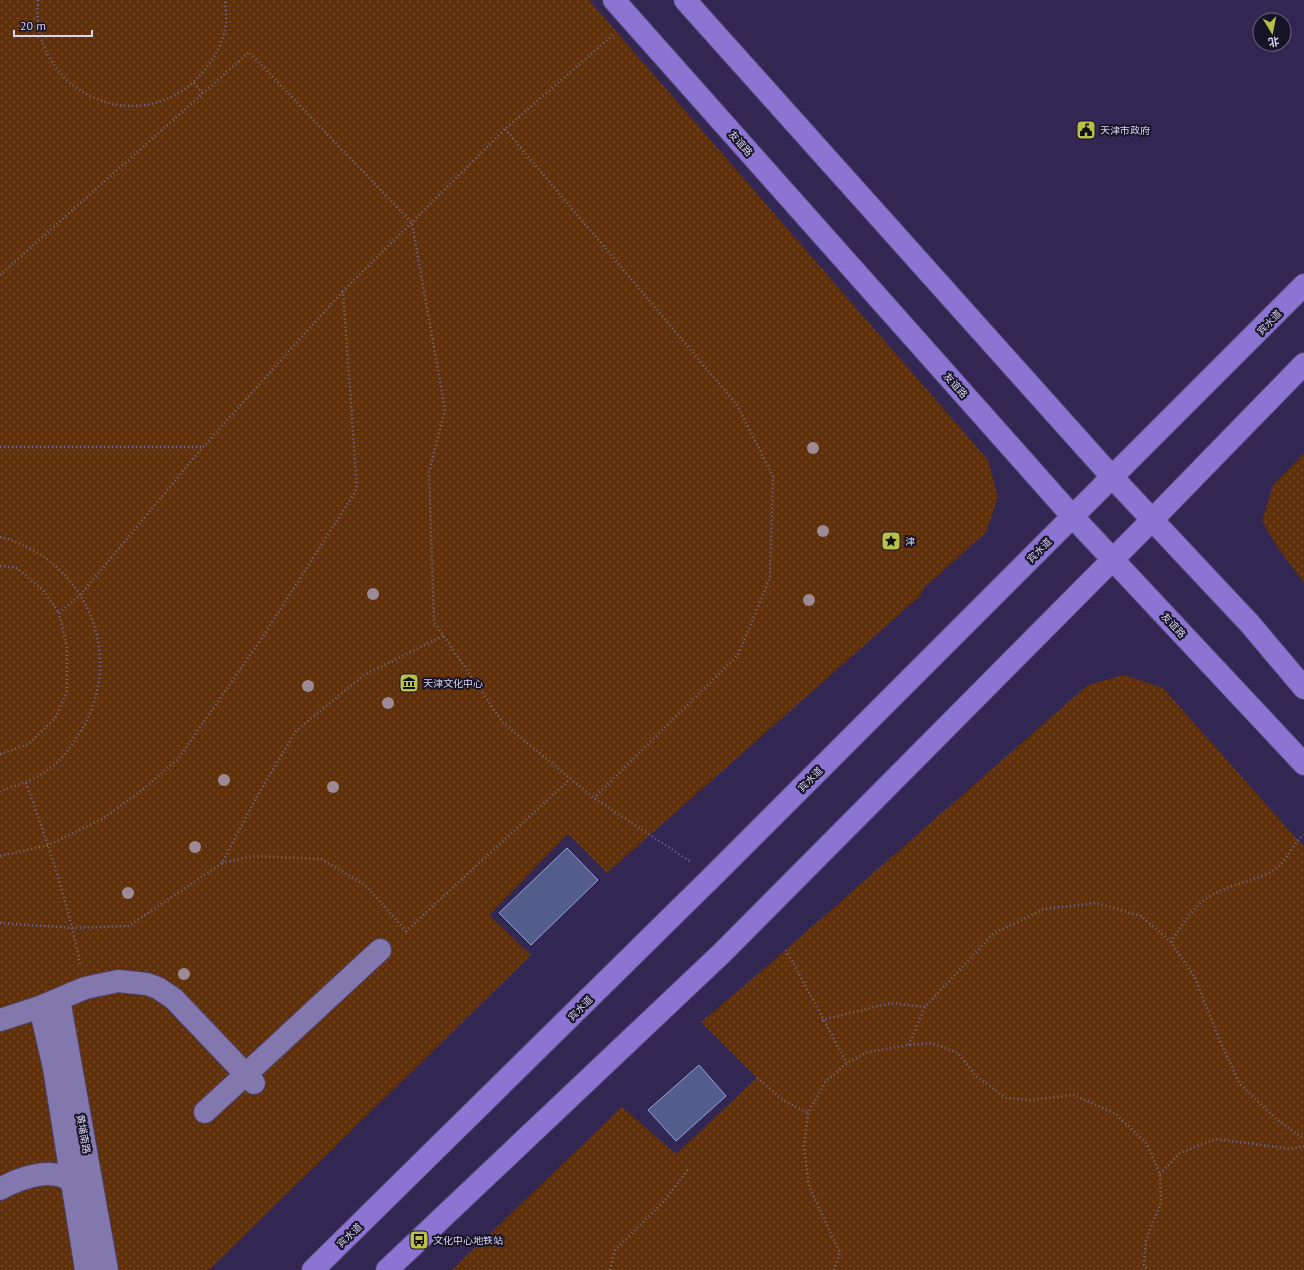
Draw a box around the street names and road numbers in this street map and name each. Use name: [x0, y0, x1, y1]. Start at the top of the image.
street label: 友谊路: [726, 128, 755, 159]
street label: 宾水道: [1254, 307, 1284, 338]
street label: 友谊路: [941, 370, 970, 401]
street label: 宾水道: [1024, 535, 1055, 566]
street label: 友谊路: [1159, 610, 1189, 641]
street label: 宾水道: [795, 764, 826, 795]
street label: 宾水道: [565, 993, 596, 1024]
street label: 黄埔南路: [74, 1113, 93, 1155]
street label: 宾水道: [334, 1220, 365, 1250]

